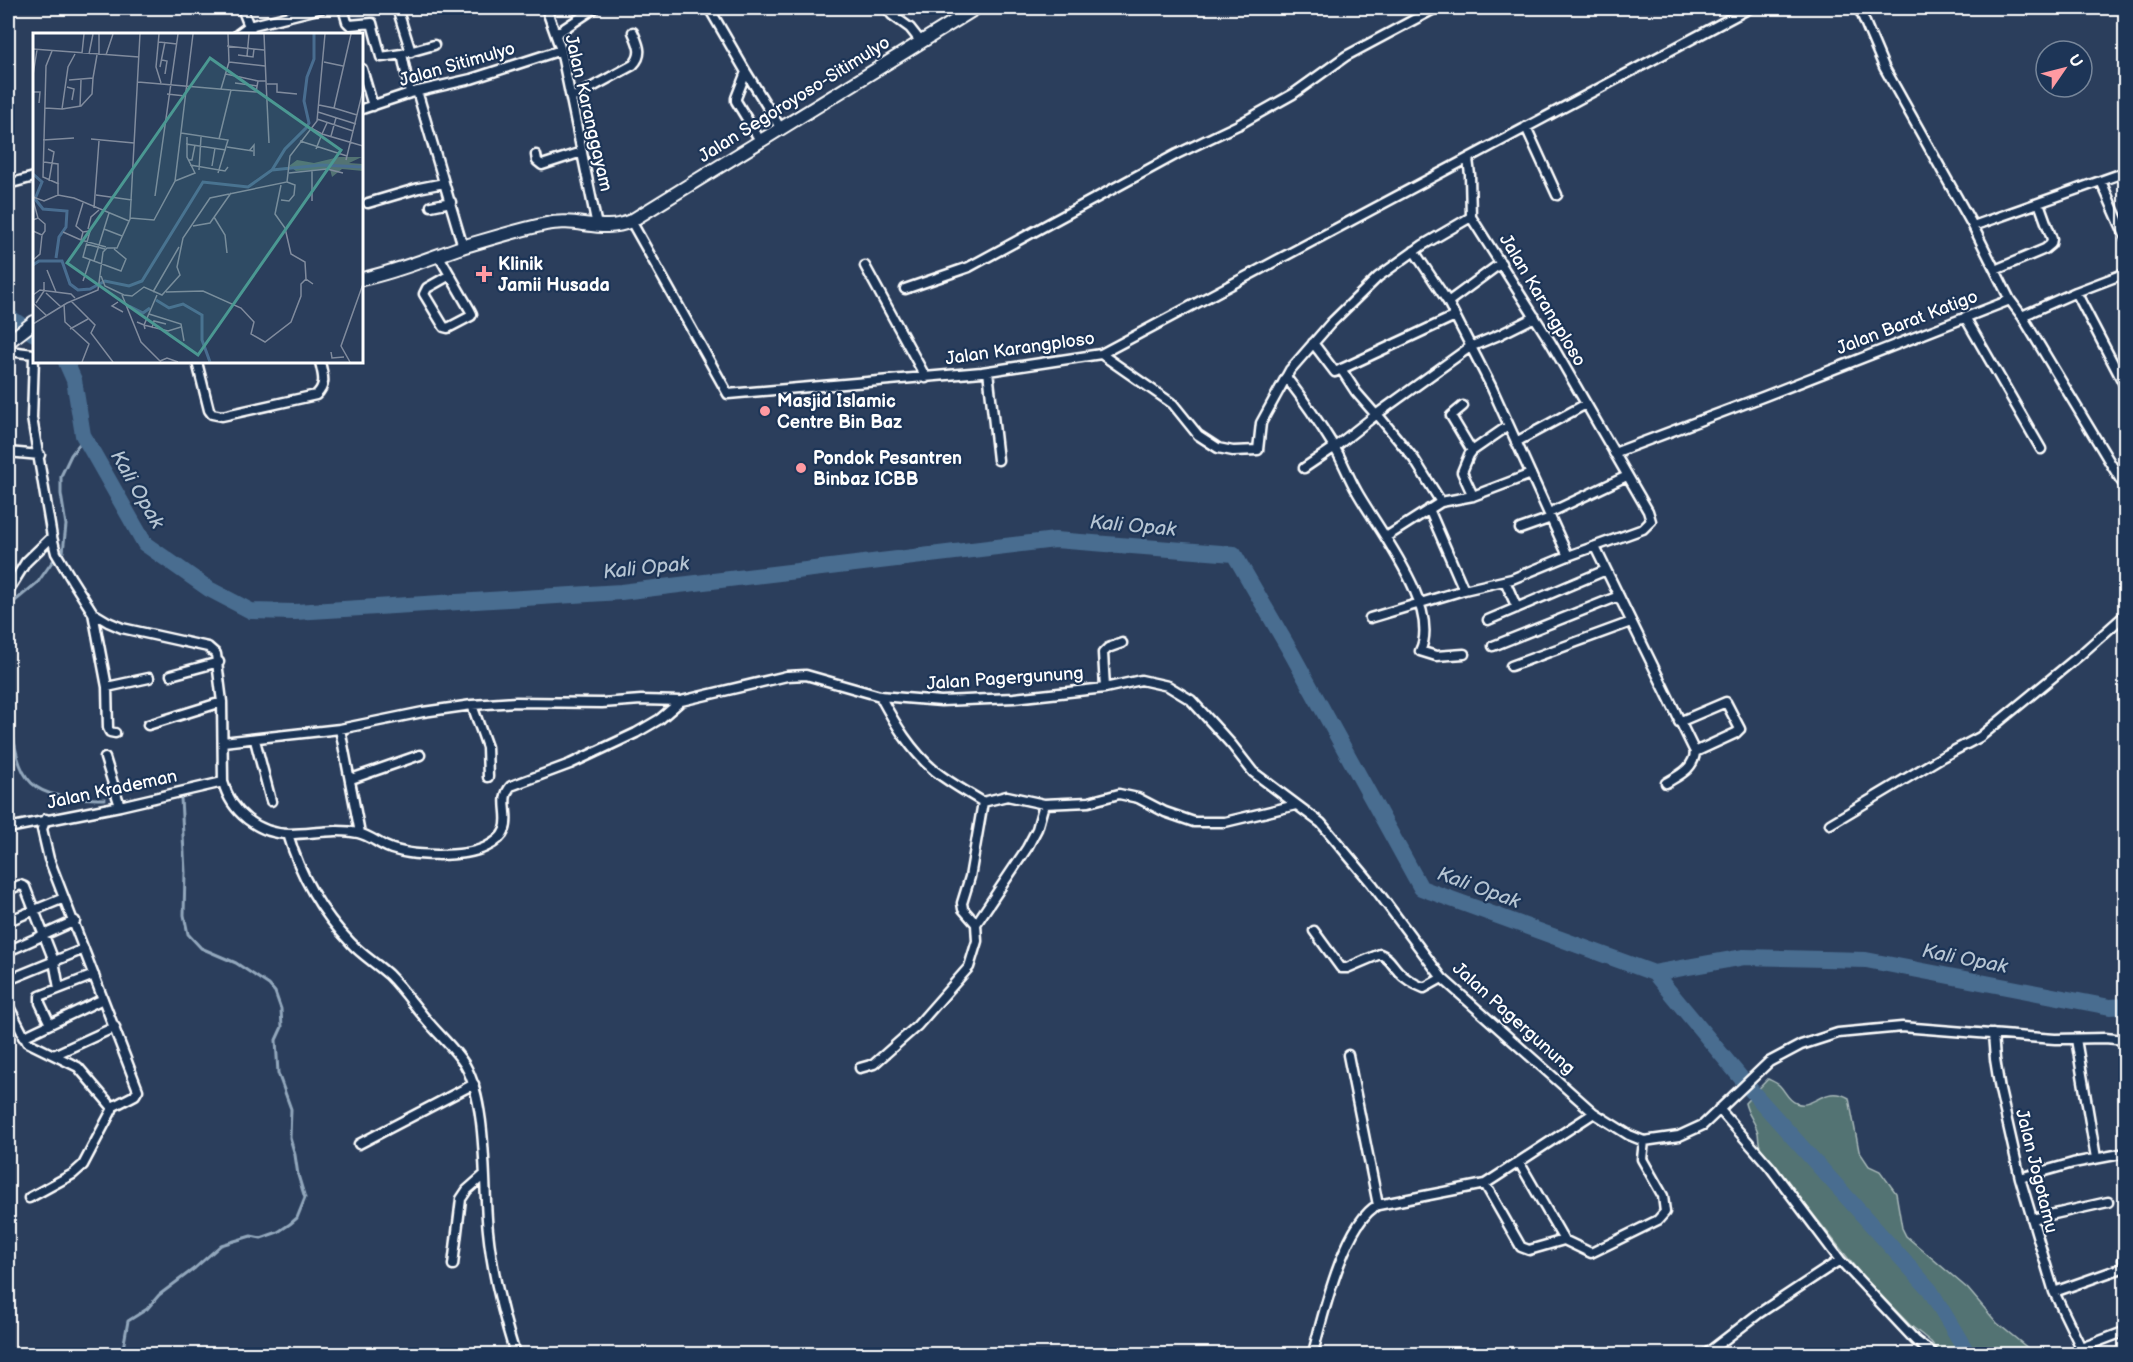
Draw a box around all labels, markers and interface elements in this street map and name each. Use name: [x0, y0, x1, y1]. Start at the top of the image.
street label: Jalan Segoroyoso-Sitimulyo: [695, 32, 894, 167]
inset map: [33, 33, 363, 363]
street label: Jalan Karanggayam: [560, 33, 617, 194]
street label: Jalan Sitimulyo: [397, 38, 517, 91]
north arrow: [2034, 39, 2094, 99]
text: U: [2064, 51, 2086, 71]
street label: Jalan Karangploso: [1495, 230, 1590, 370]
place label: Klinik Jamii Husada: [498, 254, 610, 296]
marker: Klinik Jamii Husada: [475, 265, 493, 283]
street label: Jalan Barat Katigo: [1834, 286, 1981, 359]
street label: Jalan Karangploso: [944, 328, 1096, 369]
place label: Masjid Islamic Centre Bin Baz: [777, 391, 902, 433]
marker: Masjid Islamic Centre Bin Baz: [758, 404, 772, 418]
water label: Kali Opak: [105, 446, 170, 534]
place label: Pondok Pesantren Binbaz ICBB: [813, 448, 962, 490]
marker: Pondok Pesantren Binbaz ICBB: [794, 461, 808, 475]
water label: Kali Opak: [1089, 510, 1178, 542]
water label: Kali Opak: [602, 551, 692, 584]
street label: Jalan Pagergunung: [926, 663, 1084, 694]
street label: Jalan Krademan: [45, 765, 179, 814]
water label: Kali Opak: [1434, 862, 1525, 914]
water label: Kali Opak: [1920, 939, 2011, 979]
street label: Jalan Pagergunung: [1448, 958, 1579, 1079]
street label: Jalan Jogotamu: [2011, 1107, 2062, 1235]

